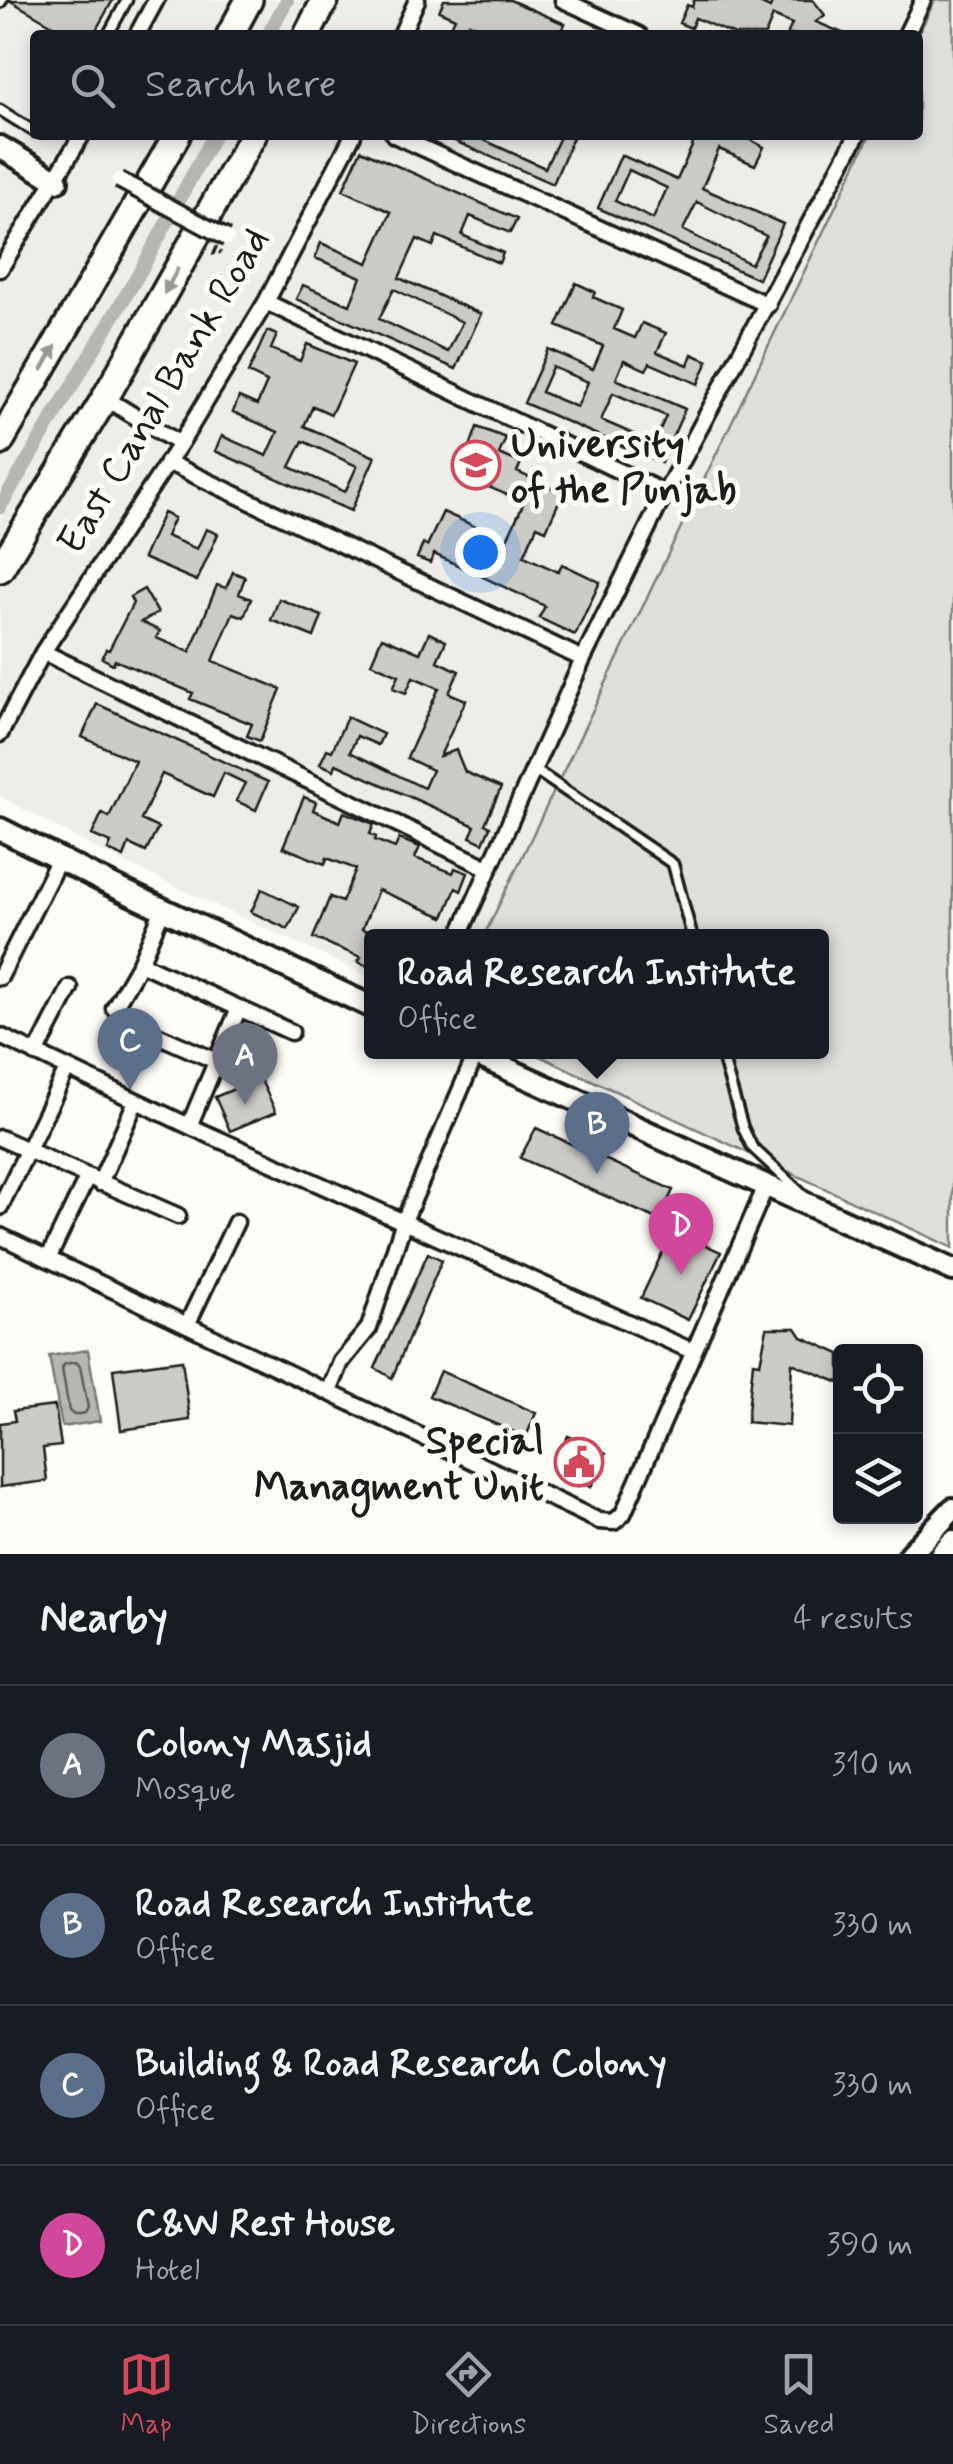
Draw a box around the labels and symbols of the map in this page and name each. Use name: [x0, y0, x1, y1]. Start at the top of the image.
street label: East Canal Bank Road: [46, 219, 283, 565]
one-way arrow: [163, 267, 180, 295]
one-way arrow: [40, 344, 57, 372]
place label: University of the Punjab: [511, 419, 736, 518]
school or university icon: University of the Punjab: [450, 439, 502, 491]
your location: [455, 527, 506, 578]
pin: C: [98, 1008, 162, 1090]
pin: A: [212, 1022, 278, 1105]
pin: B: [564, 1092, 630, 1174]
pin: D: [648, 1192, 714, 1275]
place label: Special Managment Unit: [254, 1416, 544, 1518]
public building icon: Special Managment Unit: [553, 1436, 605, 1488]

